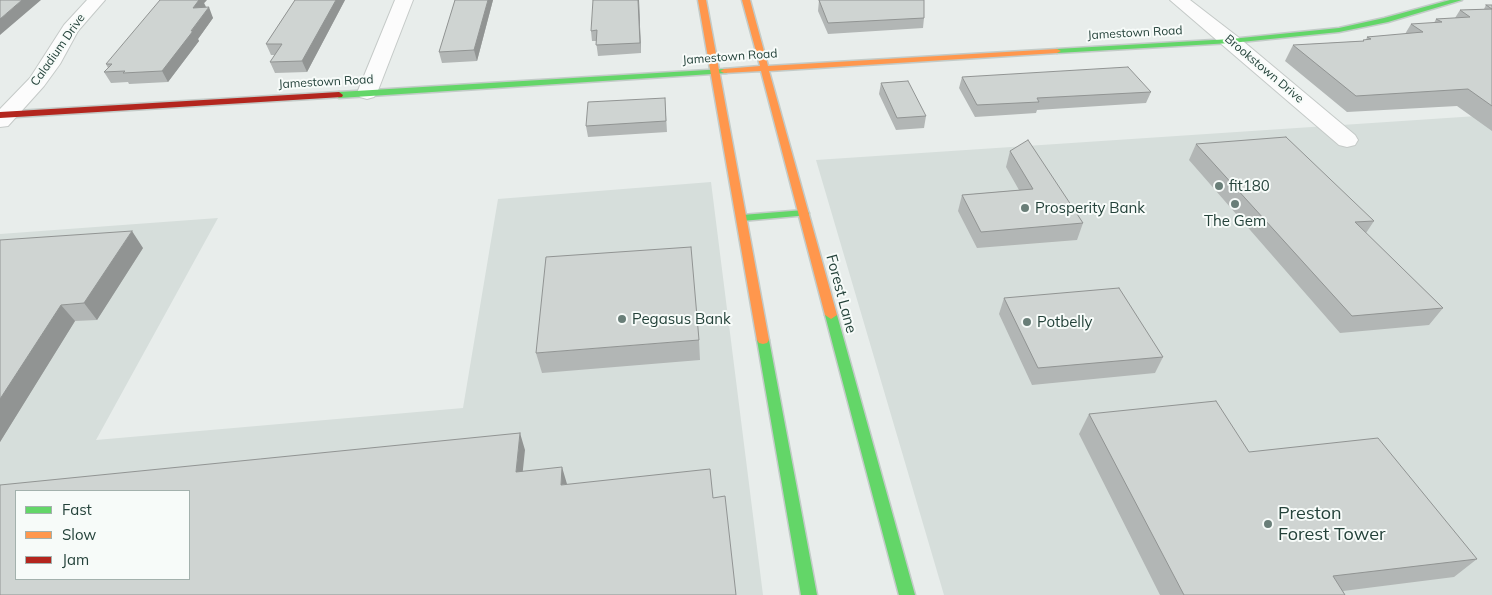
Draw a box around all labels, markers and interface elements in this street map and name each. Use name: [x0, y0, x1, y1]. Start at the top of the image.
street label: Caladium Drive: [28, 11, 88, 89]
street label: Jamestown Road: [1087, 23, 1183, 43]
street label: Brookstown Drive: [1222, 32, 1306, 106]
street label: Jamestown Road: [682, 47, 778, 67]
street label: Jamestown Road: [278, 72, 374, 92]
place label: fit180: [1229, 177, 1270, 195]
marker: fit180: [1213, 180, 1225, 192]
marker: The Gem: [1229, 198, 1241, 210]
place label: Prosperity Bank: [1035, 199, 1145, 217]
marker: Prosperity Bank: [1019, 202, 1031, 214]
place label: The Gem: [1204, 212, 1266, 230]
street label: Forest Lane: [822, 253, 860, 335]
place label: Pegasus Bank: [632, 310, 731, 328]
marker: Pegasus Bank: [616, 313, 628, 325]
place label: Potbelly: [1037, 313, 1092, 331]
marker: Potbelly: [1021, 316, 1033, 328]
legend: [15, 490, 190, 580]
text: Fast: [62, 500, 92, 519]
place label: Preston Forest Tower: [1278, 503, 1386, 546]
marker: Preston Forest Tower: [1262, 518, 1274, 530]
text: Slow: [62, 525, 96, 544]
text: Jam: [62, 550, 89, 569]

